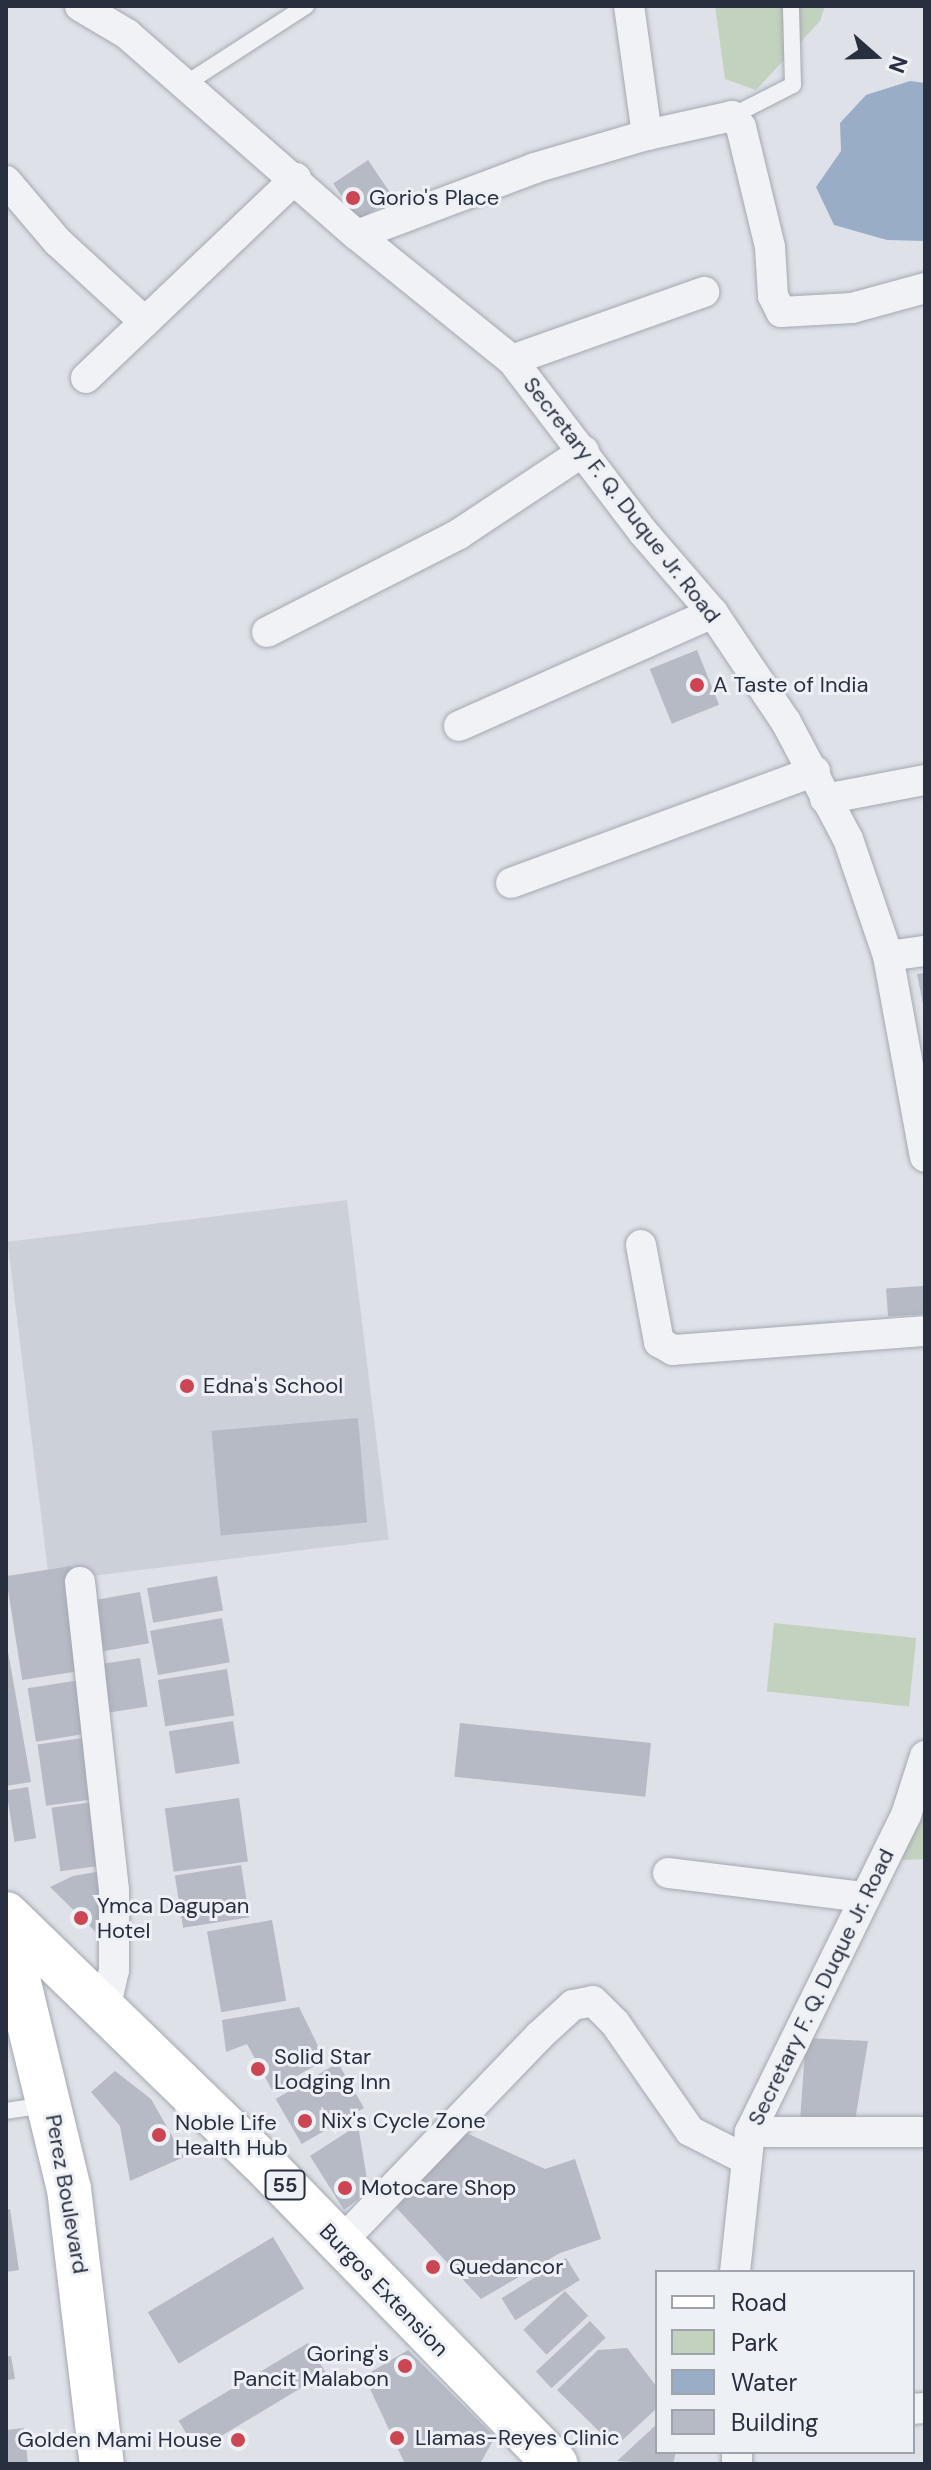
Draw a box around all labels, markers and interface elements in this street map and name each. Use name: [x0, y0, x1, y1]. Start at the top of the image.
north arrow: [835, 16, 915, 96]
text: N: [882, 52, 914, 77]
place label: Gorio's Place: [369, 185, 499, 211]
marker: Gorio's Place: [344, 189, 362, 207]
street label: Secretary F. Q. Duque Jr. Road: [518, 372, 726, 628]
place label: A Taste of India: [713, 672, 869, 698]
marker: A Taste of India: [688, 676, 706, 694]
place label: Edna's School: [203, 1373, 343, 1399]
marker: Edna's School: [178, 1377, 196, 1395]
street label: Secretary F. Q. Duque Jr. Road: [742, 1844, 900, 2130]
place label: Ymca Dagupan Hotel: [97, 1892, 249, 1944]
marker: Ymca Dagupan Hotel: [72, 1909, 90, 1927]
place label: Solid Star Lodging Inn: [274, 2043, 391, 2094]
marker: Solid Star Lodging Inn: [249, 2060, 267, 2078]
place label: Nix's Cycle Zone: [321, 2108, 486, 2134]
place label: Noble Life Health Hub: [175, 2109, 288, 2160]
street label: Perez Boulevard: [40, 2112, 94, 2276]
marker: Nix's Cycle Zone: [296, 2112, 314, 2130]
marker: Noble Life Health Hub: [150, 2126, 168, 2144]
road number: 55: [263, 2169, 307, 2201]
place label: Motocare Shop: [361, 2175, 516, 2201]
marker: Motocare Shop: [336, 2179, 354, 2197]
street label: Burgos Extension: [314, 2218, 454, 2362]
place label: Quedancor: [449, 2254, 563, 2280]
marker: Quedancor: [424, 2258, 442, 2276]
legend: [655, 2270, 915, 2454]
text: Road: [731, 2287, 787, 2318]
text: Park: [731, 2327, 778, 2358]
place label: Goring's Pancit Malabon: [233, 2340, 389, 2392]
marker: Goring's Pancit Malabon: [396, 2357, 414, 2375]
text: Water: [731, 2367, 797, 2398]
text: Building: [731, 2407, 818, 2438]
place label: Llamas-Reyes Clinic: [415, 2425, 619, 2451]
place label: Golden Mami House: [17, 2427, 222, 2453]
marker: Llamas-Reyes Clinic: [386, 2427, 408, 2449]
marker: Golden Mami House: [229, 2431, 247, 2449]

